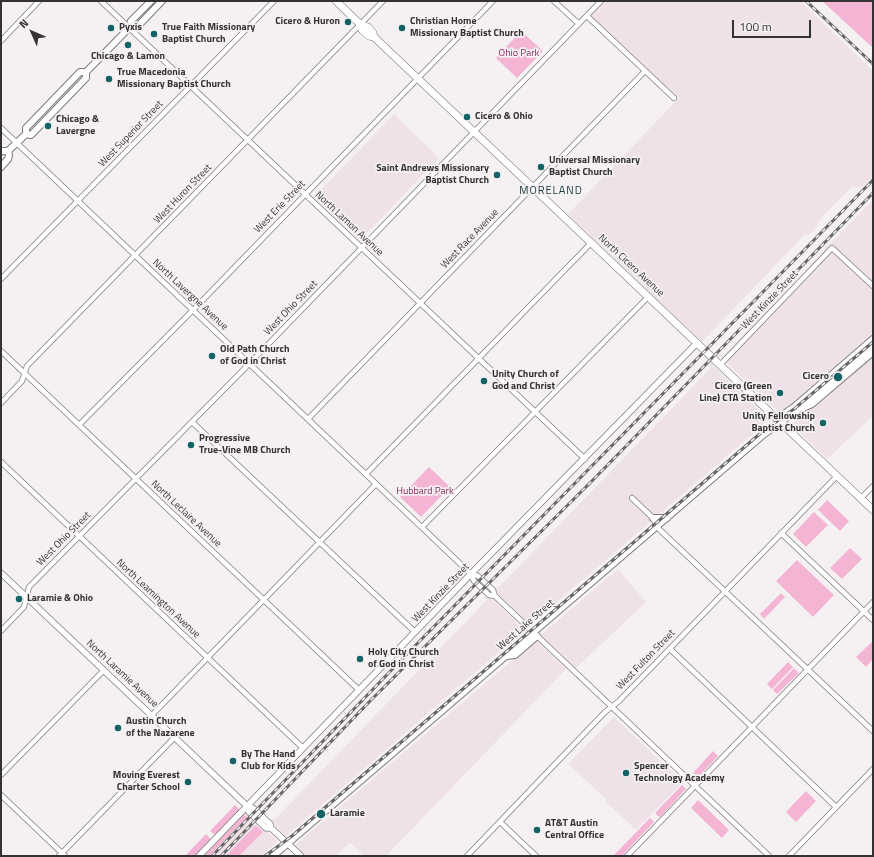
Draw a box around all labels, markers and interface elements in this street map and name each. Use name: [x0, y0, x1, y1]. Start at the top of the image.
north arrow: [12, 12, 52, 52]
scale bar: [734, 12, 813, 38]
text: N: [15, 15, 32, 32]
place label: Cicero & Huron: [275, 16, 340, 28]
place label: Christian Home Missionary Baptist Church: [410, 16, 524, 40]
marker: Cicero & Huron: [343, 17, 353, 27]
text: 100 m: [739, 17, 772, 36]
place label: Pyxis: [119, 22, 142, 34]
place label: True Faith Missionary Baptist Church: [162, 22, 255, 46]
marker: Pyxis: [106, 23, 116, 33]
marker: Christian Home Missionary Baptist Church: [397, 23, 407, 33]
marker: True Faith Missionary Baptist Church: [149, 29, 159, 39]
marker: Chicago & Lamon: [123, 40, 133, 50]
park label: Ohio Park: [499, 48, 539, 60]
place label: Chicago & Lamon: [91, 51, 165, 63]
place label: True Macedonia Missionary Baptist Church: [117, 67, 231, 90]
marker: True Macedonia Missionary Baptist Church: [104, 74, 114, 84]
street label: West Superior Street: [96, 98, 166, 170]
place label: Cicero & Ohio: [475, 111, 533, 123]
marker: Cicero & Ohio: [462, 112, 472, 122]
place label: Chicago & Lavergne: [56, 114, 99, 138]
marker: Chicago & Lavergne: [43, 121, 53, 131]
place label: Universal Missionary Baptist Church: [549, 155, 640, 178]
street label: West Huron Street: [152, 162, 214, 226]
marker: Universal Missionary Baptist Church: [536, 162, 546, 172]
place label: Saint Andrews Missionary Baptist Church: [376, 163, 489, 186]
marker: Saint Andrews Missionary Baptist Church: [492, 170, 502, 180]
street label: West Erie Street: [252, 178, 308, 236]
district label: MORELAND: [519, 184, 583, 198]
street label: North Lamon Avenue: [312, 189, 386, 259]
street label: West Race Avenue: [439, 207, 501, 271]
street label: North Cicero Avenue: [596, 232, 666, 300]
street label: North Lavergne Avenue: [150, 257, 230, 333]
street label: West Kinzie Street: [739, 268, 801, 332]
street label: West Ohio Street: [262, 278, 320, 338]
place label: Old Path Church of God in Christ: [220, 344, 289, 368]
marker: Old Path Church of God in Christ: [207, 351, 217, 361]
place label: Unity Church of God and Christ: [492, 369, 559, 392]
place label: Cicero: [802, 371, 829, 383]
marker: Cicero: [832, 371, 844, 383]
marker: Unity Church of God and Christ: [479, 376, 489, 386]
place label: Cicero (Green Line) CTA Station: [699, 381, 772, 404]
marker: Cicero (Green Line) CTA Station: [775, 388, 785, 398]
place label: Unity Fellowship Baptist Church: [743, 411, 815, 434]
marker: Unity Fellowship Baptist Church: [818, 418, 828, 428]
place label: Progressive True-Vine MB Church: [199, 433, 290, 456]
marker: Progressive True-Vine MB Church: [186, 440, 196, 450]
street label: North Leclaire Avenue: [148, 478, 224, 550]
park label: Hubbard Park: [396, 486, 454, 498]
street label: West Ohio Street: [34, 509, 94, 569]
street label: North Leamington Avenue: [114, 557, 202, 641]
street label: West Kinzie Street: [410, 561, 472, 625]
place label: Laramie & Ohio: [27, 593, 93, 605]
marker: Laramie & Ohio: [14, 594, 24, 604]
street label: West Lake Street: [495, 597, 557, 653]
street label: West Fulton Street: [614, 627, 678, 693]
street label: North Laramie Avenue: [84, 638, 160, 710]
place label: Holy City Church of God in Christ: [368, 647, 439, 670]
marker: Holy City Church of God in Christ: [355, 654, 365, 664]
place label: Austin Church of the Nazarene: [126, 716, 195, 740]
marker: Austin Church of the Nazarene: [113, 723, 123, 733]
place label: By The Hand Club for Kids: [241, 749, 296, 772]
marker: By The Hand Club for Kids: [228, 756, 238, 766]
place label: Spencer Technology Academy: [634, 761, 725, 784]
marker: Spencer Technology Academy: [621, 768, 631, 778]
place label: Moving Everest Charter School: [113, 770, 180, 794]
marker: Moving Everest Charter School: [183, 777, 193, 787]
marker: Laramie: [315, 808, 327, 820]
place label: Laramie: [330, 808, 365, 820]
place label: AT&T Austin Central Office: [545, 818, 604, 842]
marker: AT&T Austin Central Office: [532, 825, 542, 835]

